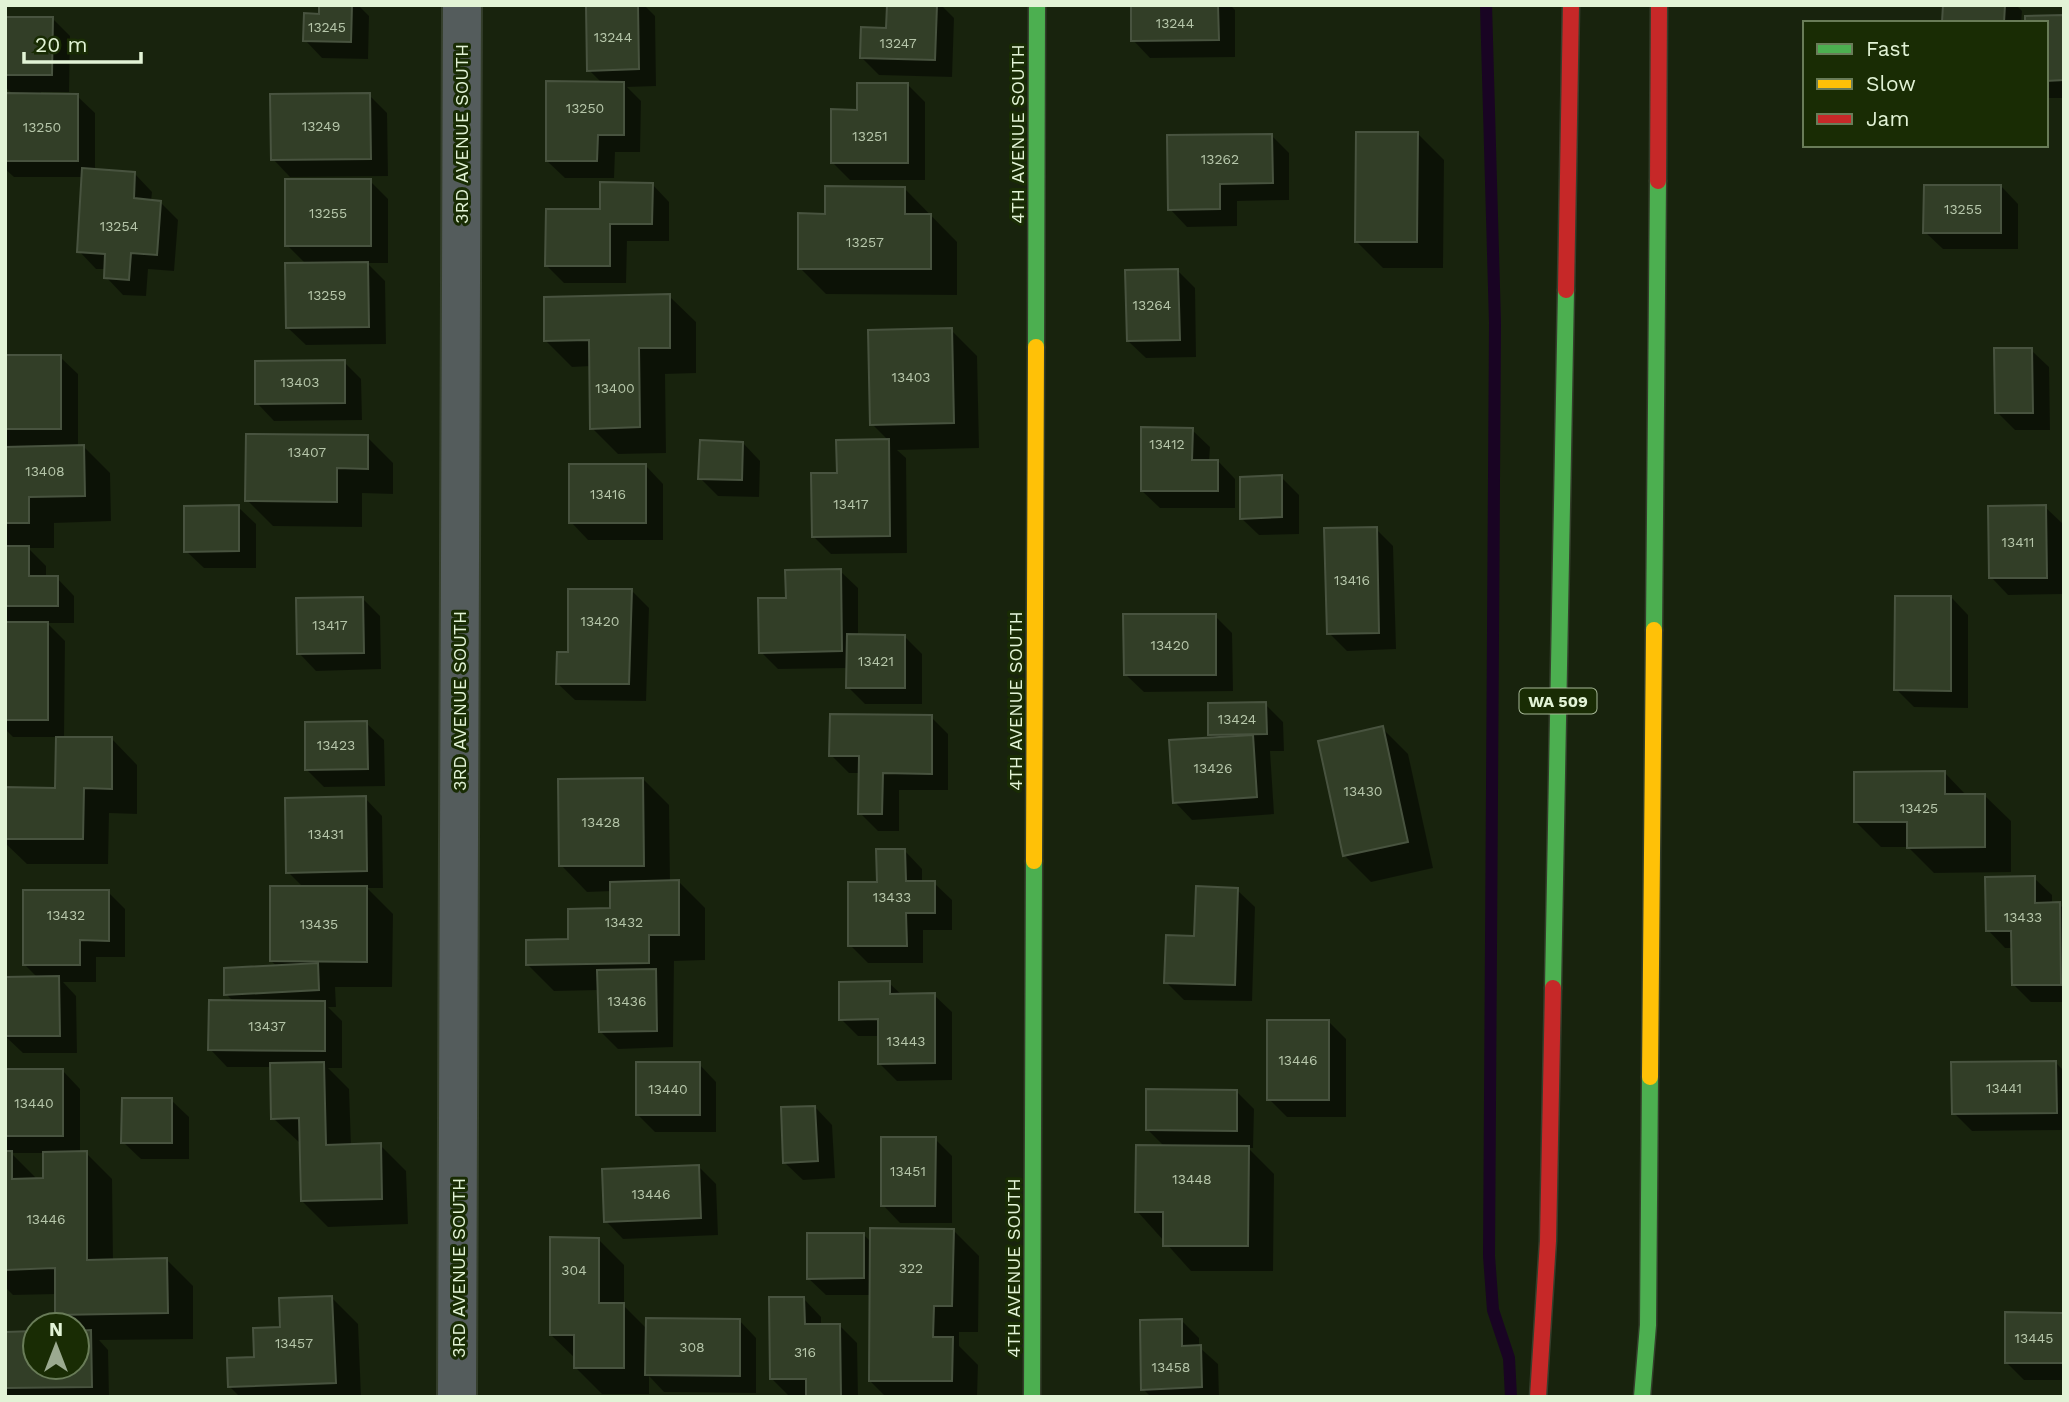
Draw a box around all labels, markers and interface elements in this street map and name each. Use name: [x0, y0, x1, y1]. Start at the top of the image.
house number: 13244: [1156, 15, 1194, 31]
house number: 13245: [308, 19, 346, 35]
scale bar: [24, 21, 142, 65]
legend: [1803, 21, 2048, 147]
house number: 13244: [594, 29, 632, 45]
text: 20 m: [35, 32, 87, 57]
house number: 13247: [879, 35, 917, 51]
text: Fast: [1866, 36, 1910, 61]
street label: 3RD AVENUE SOUTH: [451, 44, 472, 224]
street label: 4TH AVENUE SOUTH: [1007, 44, 1028, 224]
text: Slow: [1866, 71, 1916, 96]
house number: 13250: [566, 100, 604, 116]
text: Jam: [1866, 106, 1909, 131]
house number: 13249: [302, 118, 340, 134]
house number: 13250: [23, 119, 61, 135]
house number: 13251: [852, 128, 888, 144]
house number: 13262: [1201, 151, 1239, 167]
house number: 13255: [1944, 201, 1982, 217]
house number: 13255: [309, 205, 347, 221]
house number: 13254: [100, 218, 138, 234]
house number: 13257: [846, 234, 884, 250]
house number: 13259: [308, 287, 346, 303]
house number: 13264: [1133, 297, 1171, 313]
house number: 13403: [892, 369, 930, 385]
house number: 13403: [281, 374, 319, 390]
house number: 13400: [595, 380, 635, 396]
house number: 13412: [1149, 436, 1185, 452]
house number: 13407: [288, 444, 326, 460]
house number: 13408: [25, 463, 65, 479]
house number: 13416: [590, 486, 626, 502]
house number: 13417: [833, 496, 869, 512]
house number: 13411: [2002, 534, 2034, 550]
house number: 13416: [1334, 572, 1370, 588]
street label: 3RD AVENUE SOUTH: [449, 611, 470, 791]
street label: 4TH AVENUE SOUTH: [1005, 611, 1026, 791]
house number: 13420: [580, 613, 620, 629]
house number: 13417: [312, 617, 348, 633]
house number: 13420: [1150, 637, 1190, 653]
house number: 13421: [858, 653, 894, 669]
road number: WA 509: [1520, 688, 1596, 714]
house number: 13424: [1218, 711, 1256, 727]
house number: 13423: [317, 737, 355, 753]
house number: 13426: [1194, 760, 1232, 776]
house number: 13430: [1343, 783, 1383, 799]
house number: 13425: [1900, 800, 1938, 816]
house number: 13428: [582, 814, 620, 830]
house number: 13431: [308, 826, 344, 842]
house number: 13433: [873, 889, 911, 905]
house number: 13432: [47, 907, 85, 923]
house number: 13433: [2004, 909, 2042, 925]
house number: 13432: [605, 914, 643, 930]
house number: 13435: [300, 916, 338, 932]
house number: 13436: [608, 993, 646, 1009]
house number: 13437: [248, 1018, 286, 1034]
house number: 13443: [887, 1033, 925, 1049]
house number: 13446: [1278, 1052, 1318, 1068]
house number: 13441: [1986, 1080, 2022, 1096]
house number: 13440: [648, 1081, 688, 1097]
house number: 13440: [14, 1095, 54, 1111]
house number: 13451: [890, 1163, 926, 1179]
house number: 13448: [1172, 1171, 1212, 1187]
street label: 3RD AVENUE SOUTH: [448, 1178, 469, 1358]
street label: 4TH AVENUE SOUTH: [1003, 1178, 1024, 1358]
house number: 13446: [631, 1186, 671, 1202]
house number: 13446: [26, 1211, 66, 1227]
house number: 322: [899, 1260, 923, 1276]
house number: 304: [561, 1262, 587, 1278]
north arrow: [21, 1311, 91, 1381]
text: N: [49, 1318, 63, 1341]
house number: 13445: [2015, 1330, 2053, 1346]
house number: 13457: [275, 1335, 313, 1351]
house number: 308: [679, 1339, 705, 1355]
house number: 316: [794, 1344, 816, 1360]
house number: 13458: [1152, 1359, 1190, 1375]

